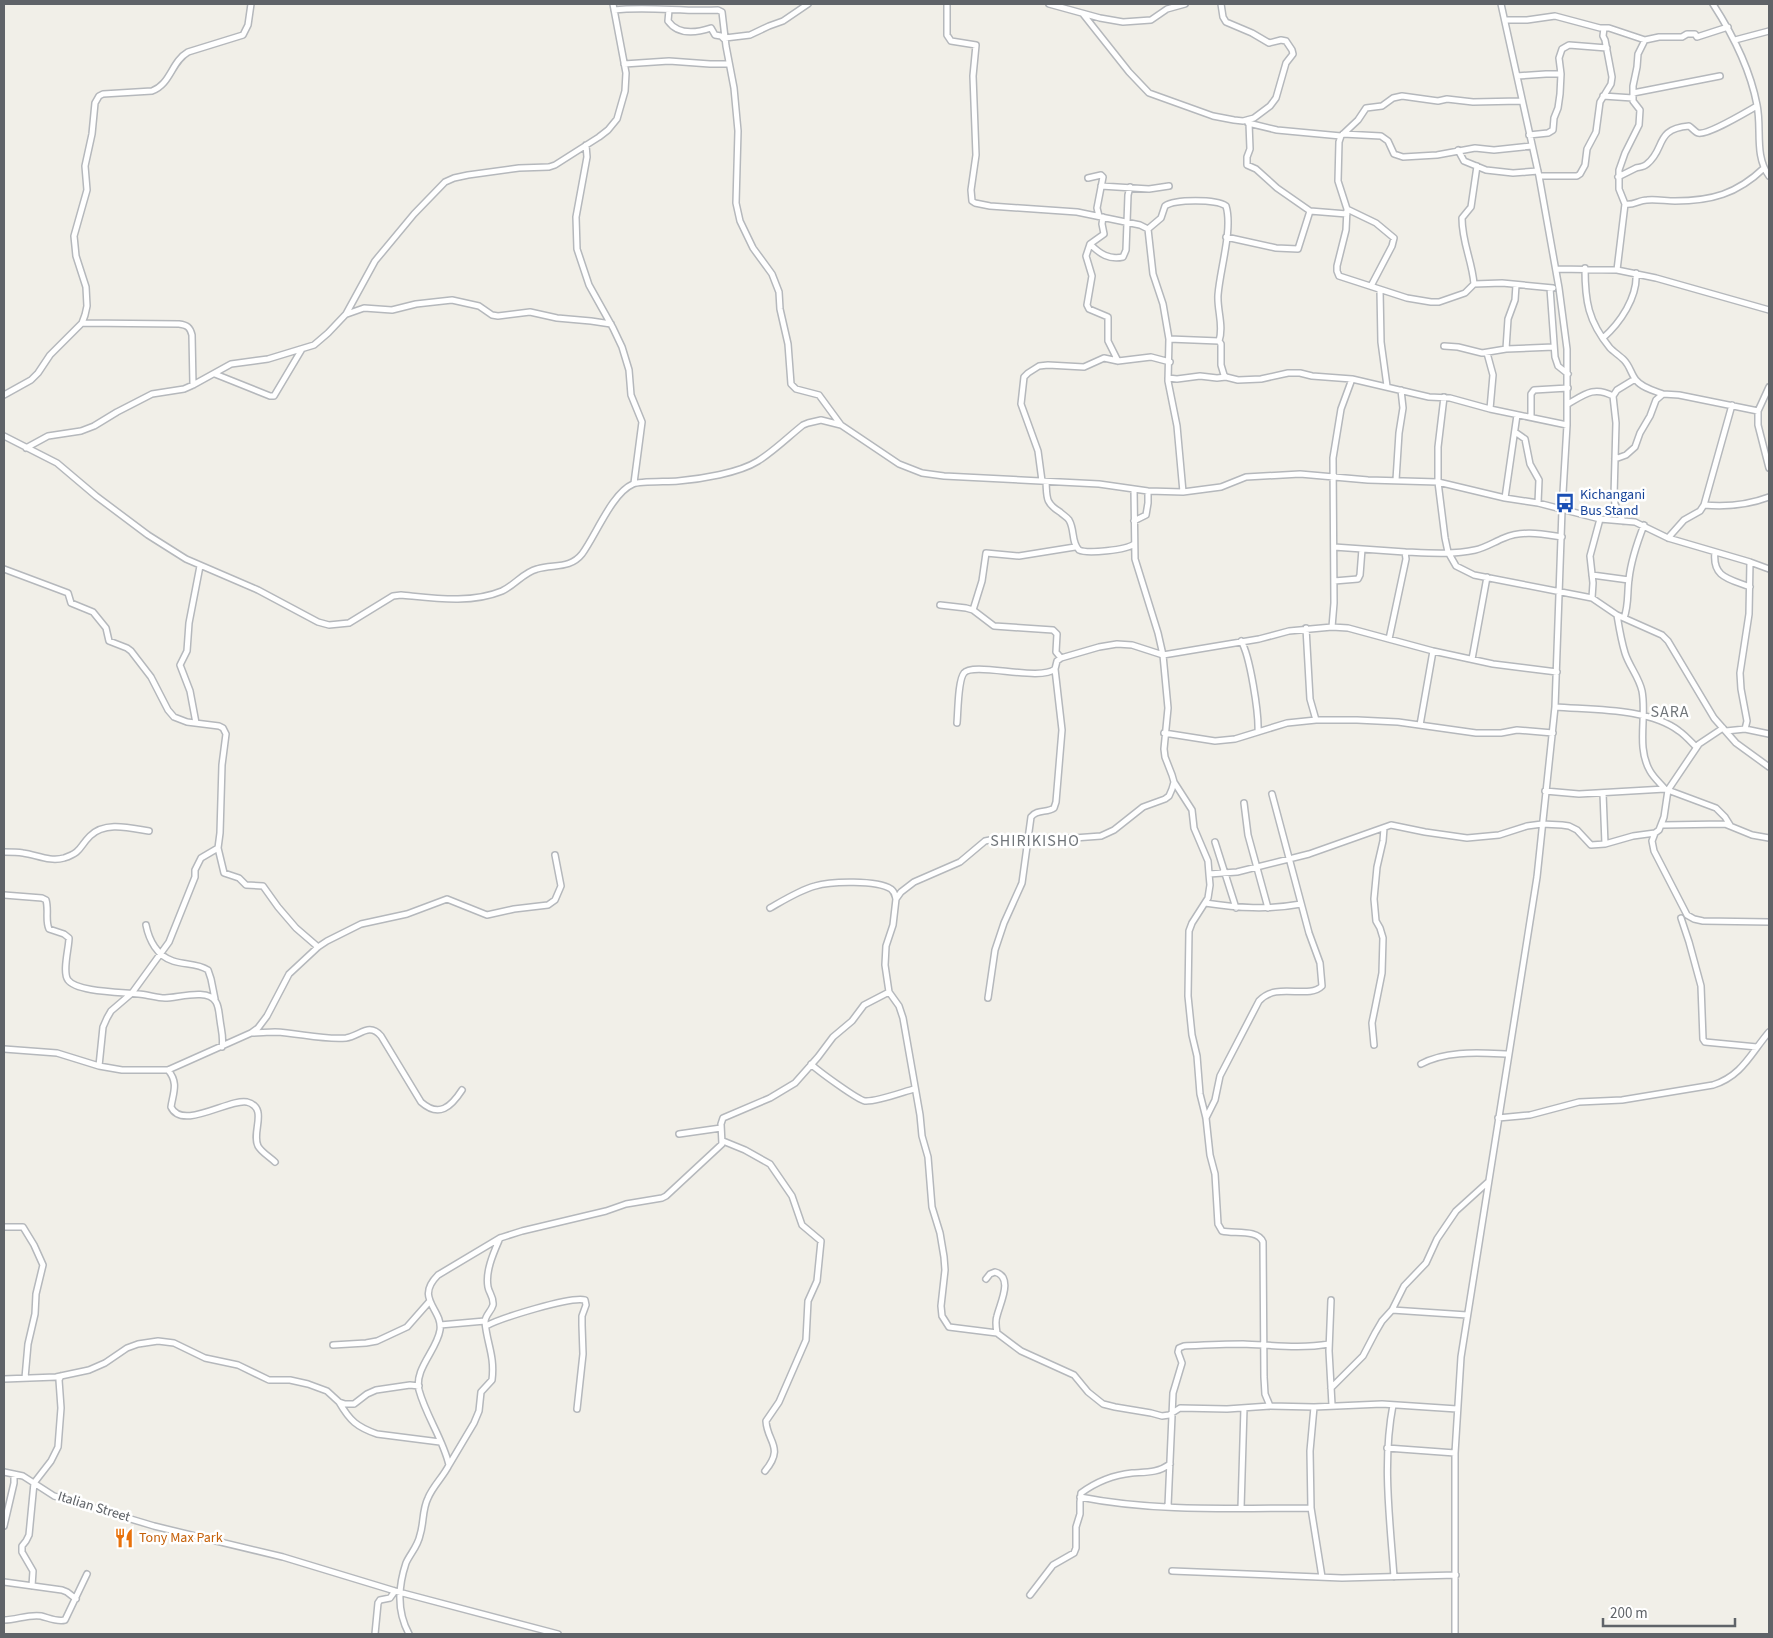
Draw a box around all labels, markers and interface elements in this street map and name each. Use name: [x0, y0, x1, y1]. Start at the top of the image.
place label: Kichangani Bus Stand: [1580, 485, 1645, 521]
bus stop icon: Kichangani Bus Stand: [1554, 492, 1576, 514]
district label: SARA: [1651, 701, 1689, 723]
district label: SHIRIKISHO: [990, 830, 1080, 852]
street label: Italian Street: [55, 1487, 133, 1528]
restaurant icon: Tony Max Park: [113, 1527, 135, 1549]
place label: Tony Max Park: [139, 1528, 223, 1548]
scale bar: [1603, 1596, 1736, 1628]
text: 200 m: [1610, 1603, 1648, 1624]

